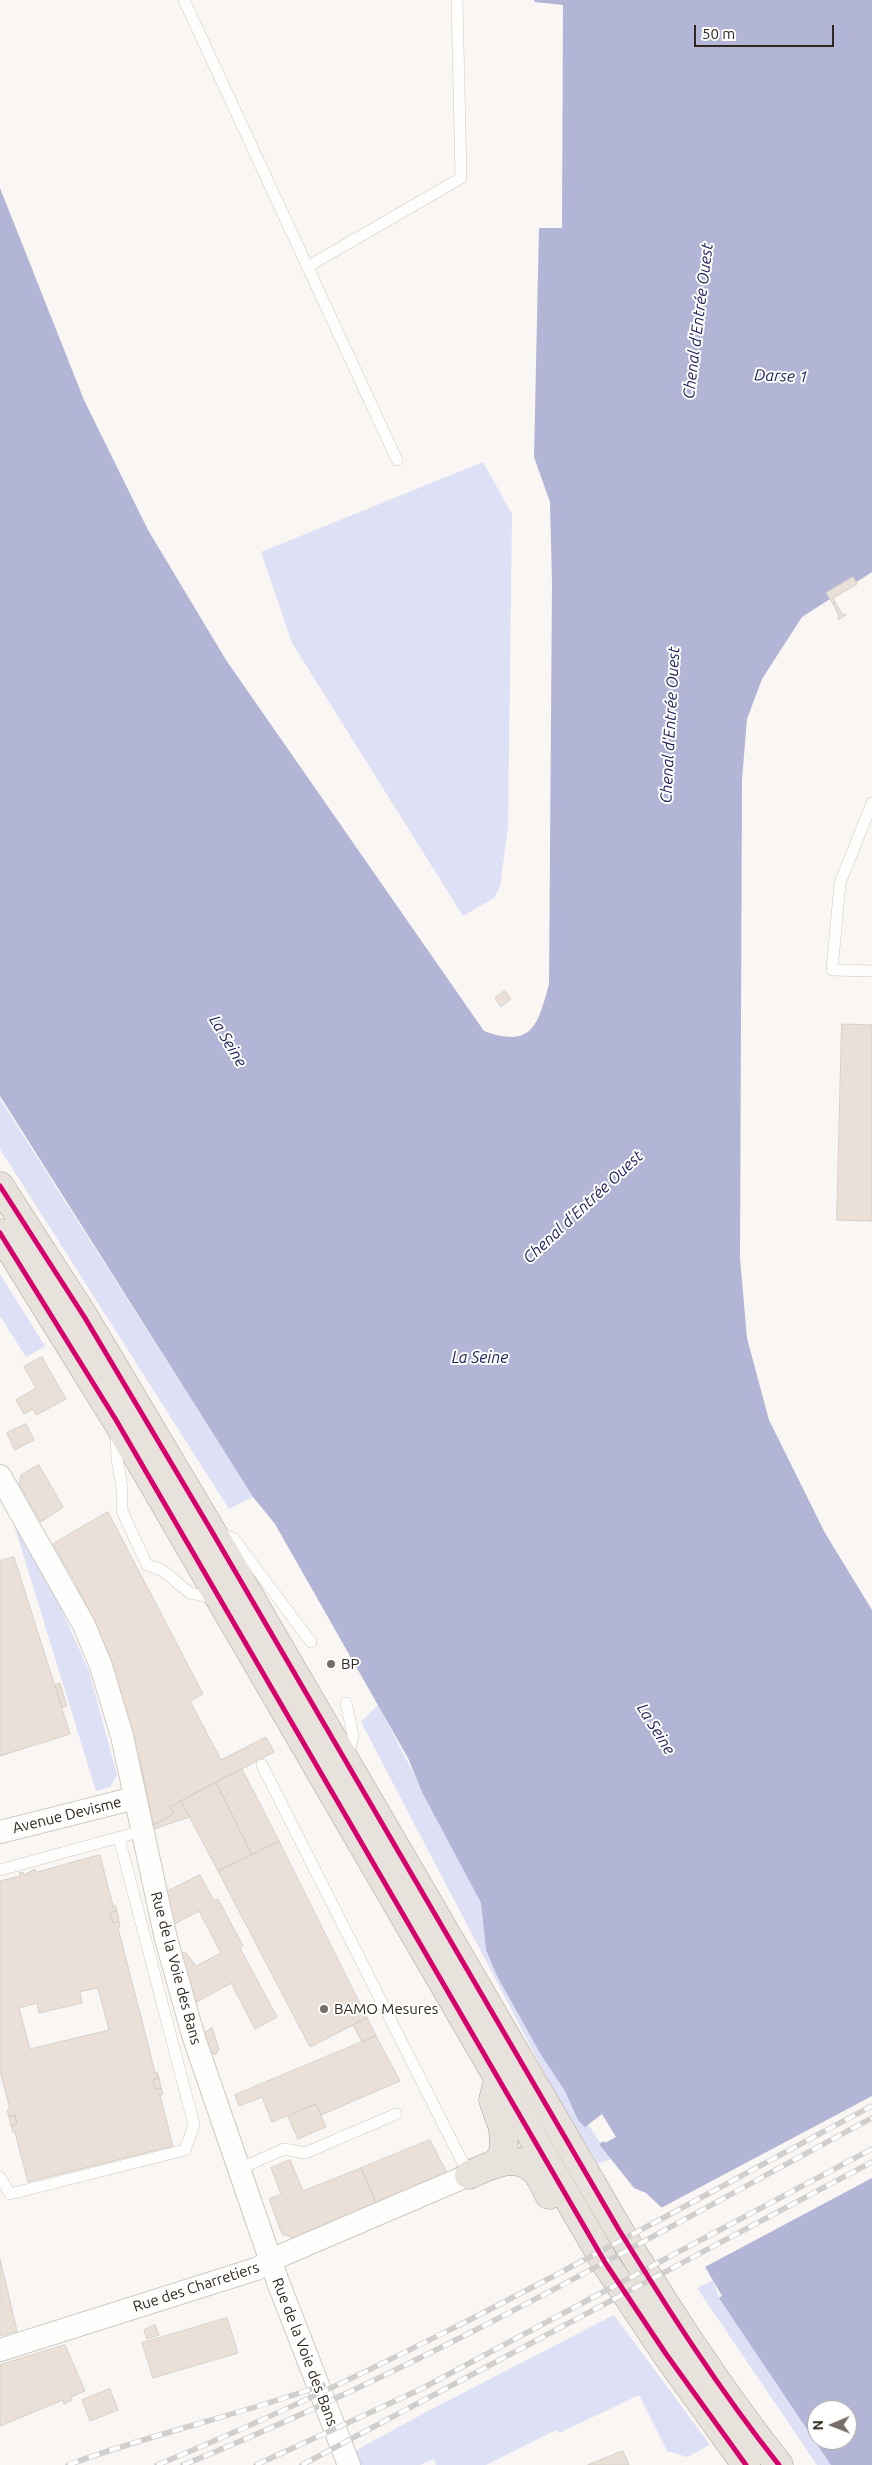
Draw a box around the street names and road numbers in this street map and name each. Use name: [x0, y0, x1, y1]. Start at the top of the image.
street label: Avenue Devisme: [11, 1793, 123, 1837]
street label: Rue de la Voie des Bans: [147, 1890, 205, 2046]
street label: Rue des Charretiers: [131, 2258, 261, 2316]
street label: Rue de la Voie des Bans: [268, 2275, 342, 2429]

